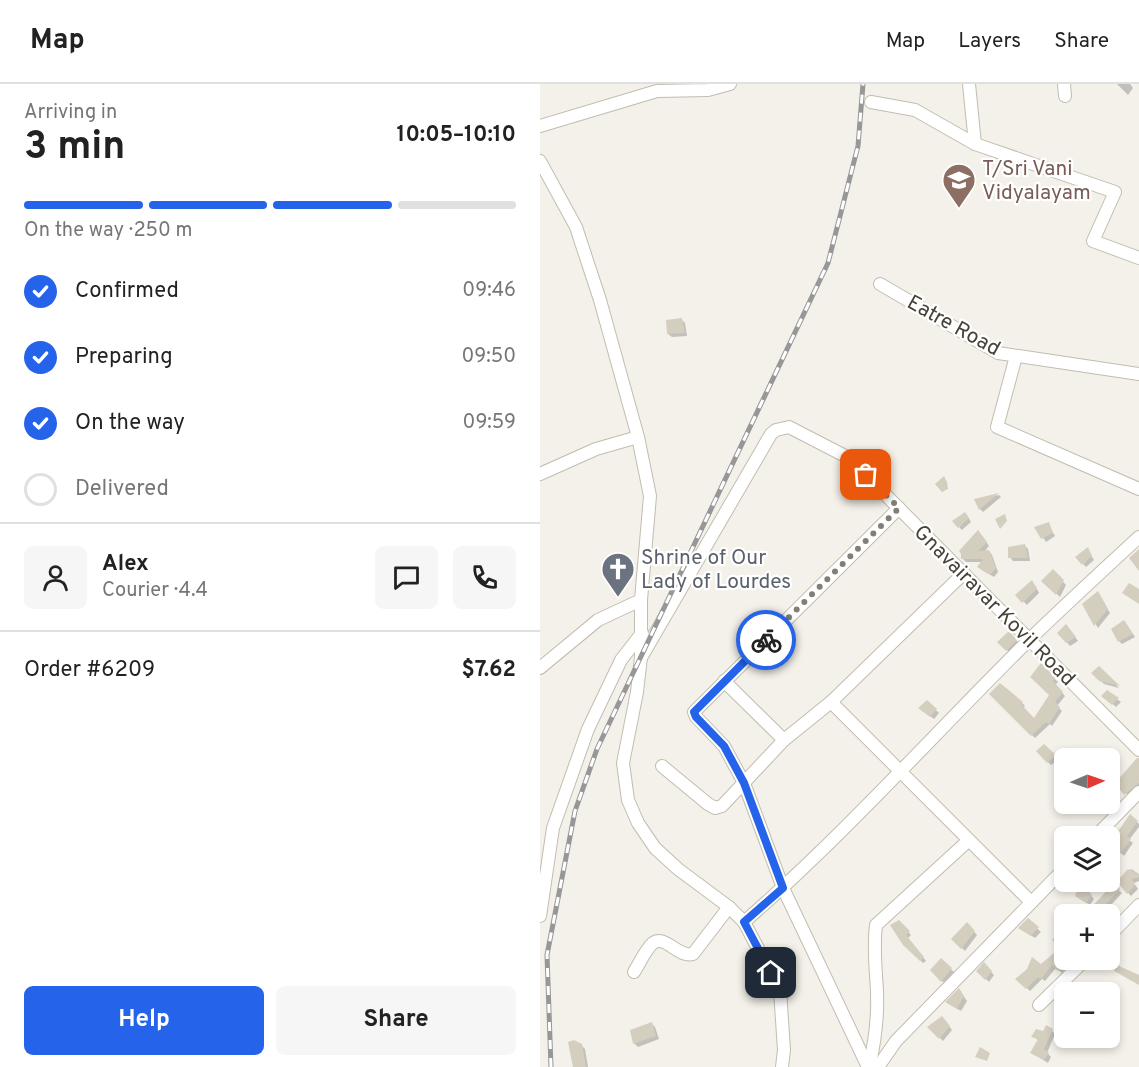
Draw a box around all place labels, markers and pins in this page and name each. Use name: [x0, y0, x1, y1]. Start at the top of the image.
place label: T/Sri Vani Vidyalayam: [982, 156, 1091, 207]
school or university icon: T/Sri Vani Vidyalayam: [941, 162, 977, 209]
pin: [840, 449, 891, 500]
place label: Shrine of Our Lady of Lourdes: [641, 545, 791, 596]
church icon: Shrine of Our Lady of Lourdes: [600, 551, 636, 598]
pin: [745, 947, 796, 998]

